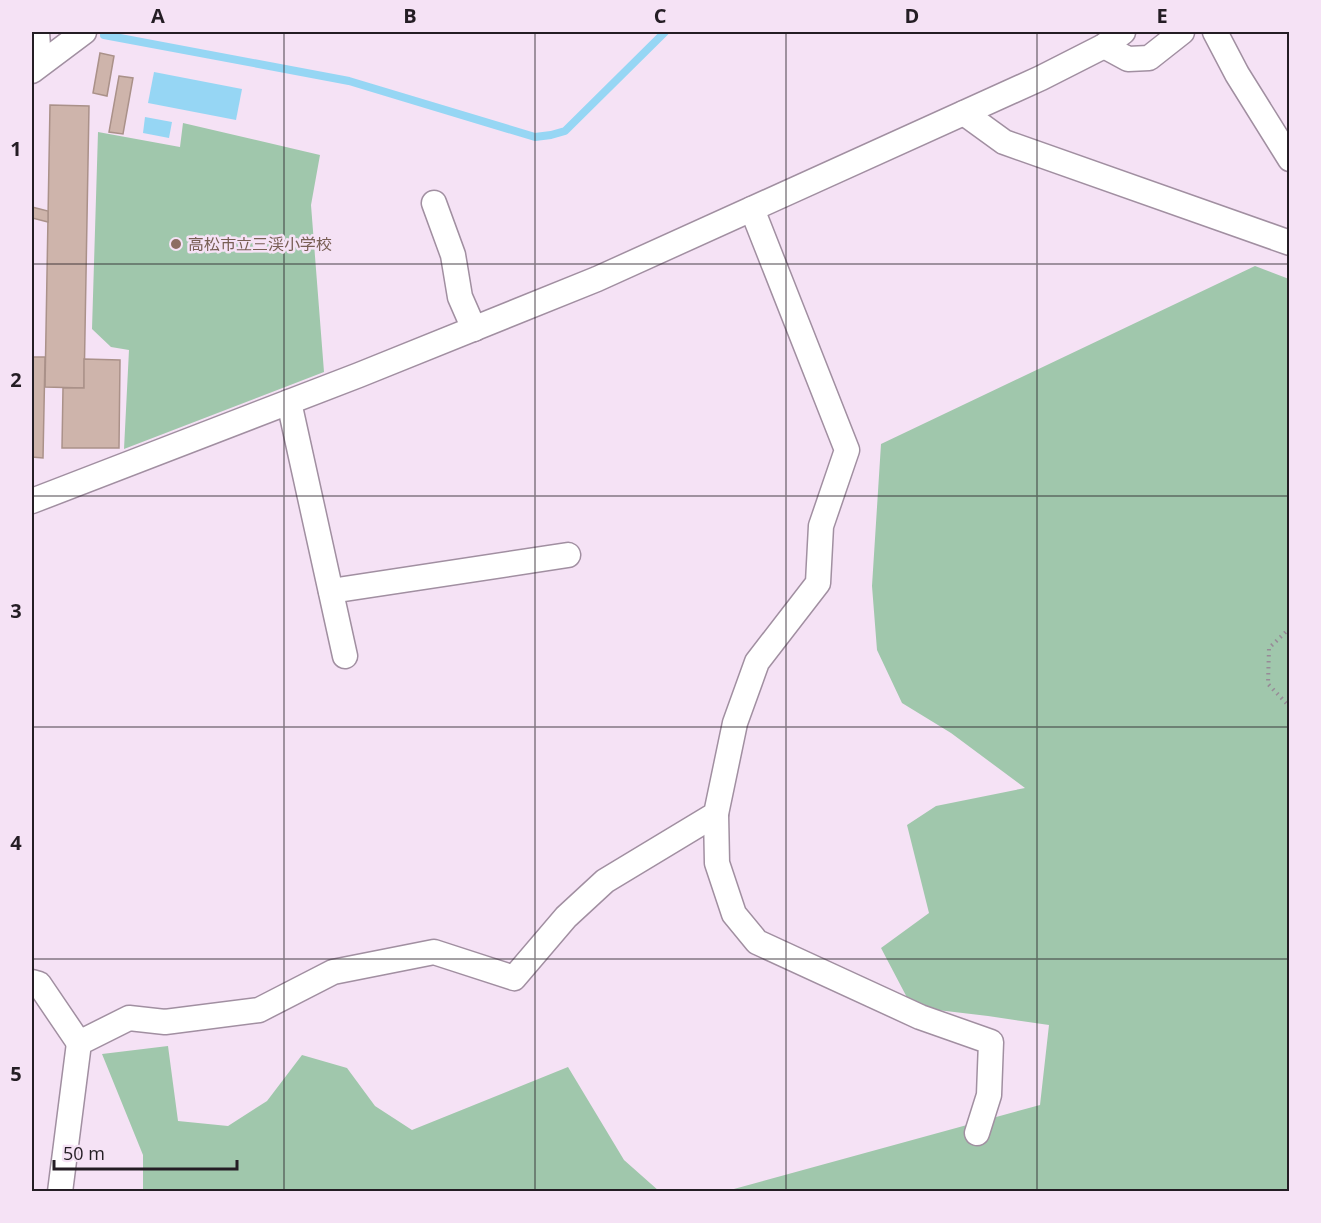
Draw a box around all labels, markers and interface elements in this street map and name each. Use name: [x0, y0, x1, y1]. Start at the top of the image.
text: A: [151, 2, 165, 29]
text: B: [403, 2, 417, 29]
text: C: [654, 2, 667, 29]
text: D: [905, 2, 919, 29]
text: E: [1156, 2, 1168, 29]
text: 1: [10, 135, 22, 162]
place label: 高松市立三渓小学校: [188, 233, 332, 255]
marker: 高松市立三渓小学校: [169, 237, 183, 251]
text: 2: [10, 366, 22, 393]
text: 3: [10, 597, 22, 624]
text: 4: [10, 829, 22, 856]
text: 5: [10, 1060, 22, 1087]
scale bar: [54, 1133, 237, 1171]
text: 50 m: [63, 1141, 105, 1165]

